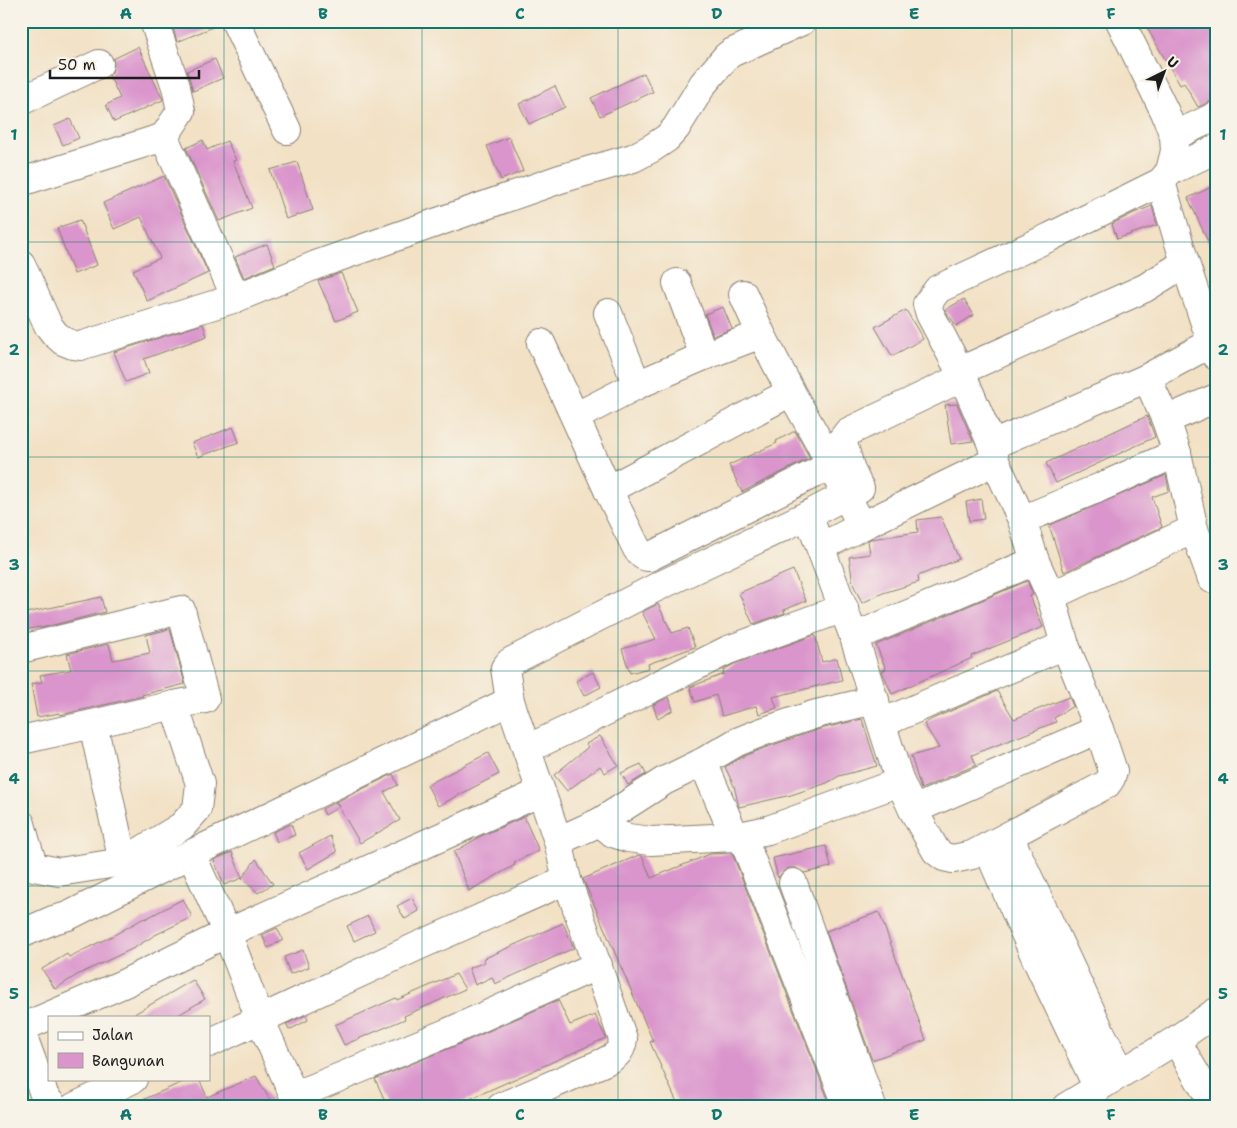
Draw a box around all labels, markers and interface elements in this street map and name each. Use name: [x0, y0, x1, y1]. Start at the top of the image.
text: A: [120, 3, 132, 24]
text: B: [318, 3, 328, 24]
text: C: [515, 3, 525, 24]
text: D: [711, 3, 723, 24]
text: E: [909, 3, 919, 24]
text: F: [1106, 3, 1116, 24]
scale bar: [50, 48, 199, 80]
north arrow: [1140, 48, 1190, 98]
text: U: [1163, 52, 1182, 72]
text: 50 m: [58, 55, 96, 75]
text: 1: [10, 124, 18, 145]
text: 1: [1219, 124, 1227, 145]
text: 2: [8, 339, 20, 360]
text: 2: [1217, 339, 1229, 360]
text: 3: [8, 554, 20, 575]
text: 3: [1217, 554, 1229, 575]
text: 4: [8, 768, 20, 789]
text: 4: [1217, 768, 1229, 789]
text: 5: [9, 983, 19, 1004]
text: 5: [1218, 983, 1228, 1004]
legend: [48, 1016, 210, 1080]
text: Jalan: [92, 1025, 133, 1045]
text: Bangunan: [92, 1051, 164, 1071]
text: A: [120, 1104, 132, 1125]
text: B: [318, 1104, 328, 1125]
text: C: [515, 1104, 525, 1125]
text: D: [711, 1104, 723, 1125]
text: E: [909, 1104, 919, 1125]
text: F: [1106, 1104, 1116, 1125]

